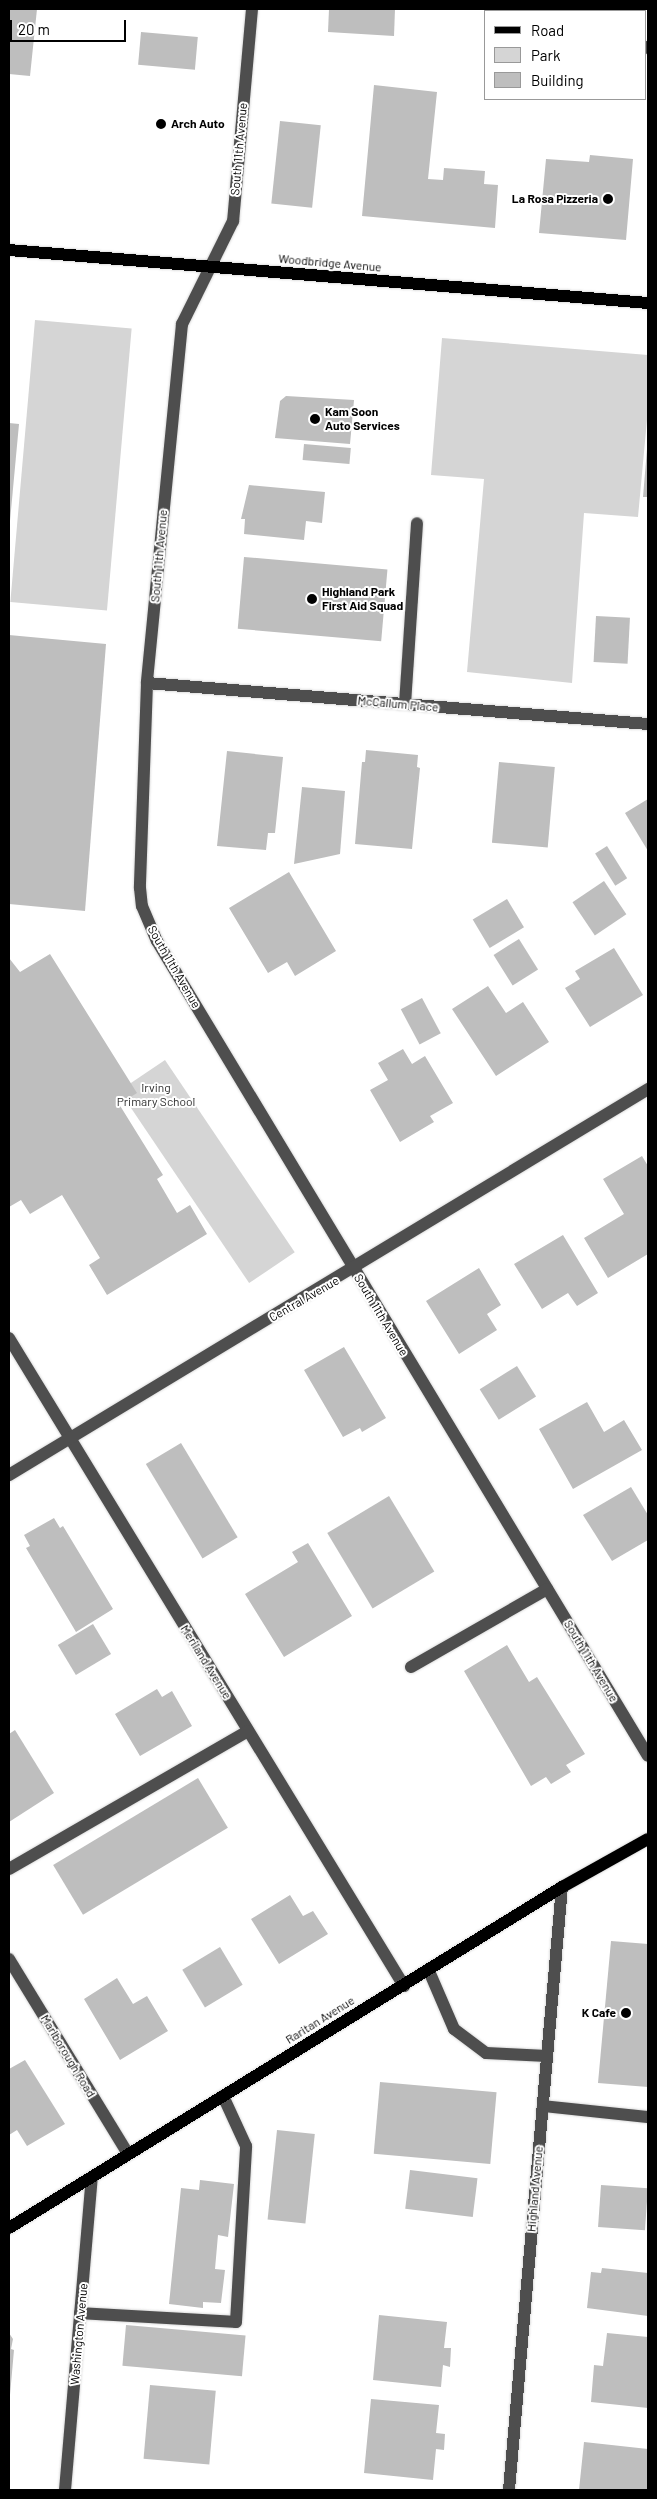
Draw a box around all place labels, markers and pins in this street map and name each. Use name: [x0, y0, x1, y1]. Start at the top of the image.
place label: Arch Auto: [171, 117, 225, 131]
marker: Arch Auto: [155, 118, 167, 130]
place label: La Rosa Pizzeria: [512, 192, 598, 206]
marker: La Rosa Pizzeria: [602, 193, 614, 205]
place label: Kam Soon Auto Services: [325, 405, 400, 433]
marker: Kam Soon Auto Services: [309, 413, 321, 425]
place label: Highland Park First Aid Squad: [322, 585, 403, 613]
marker: Highland Park First Aid Squad: [306, 593, 318, 605]
place label: K Cafe: [582, 2006, 616, 2020]
marker: K Cafe: [620, 2007, 632, 2019]

